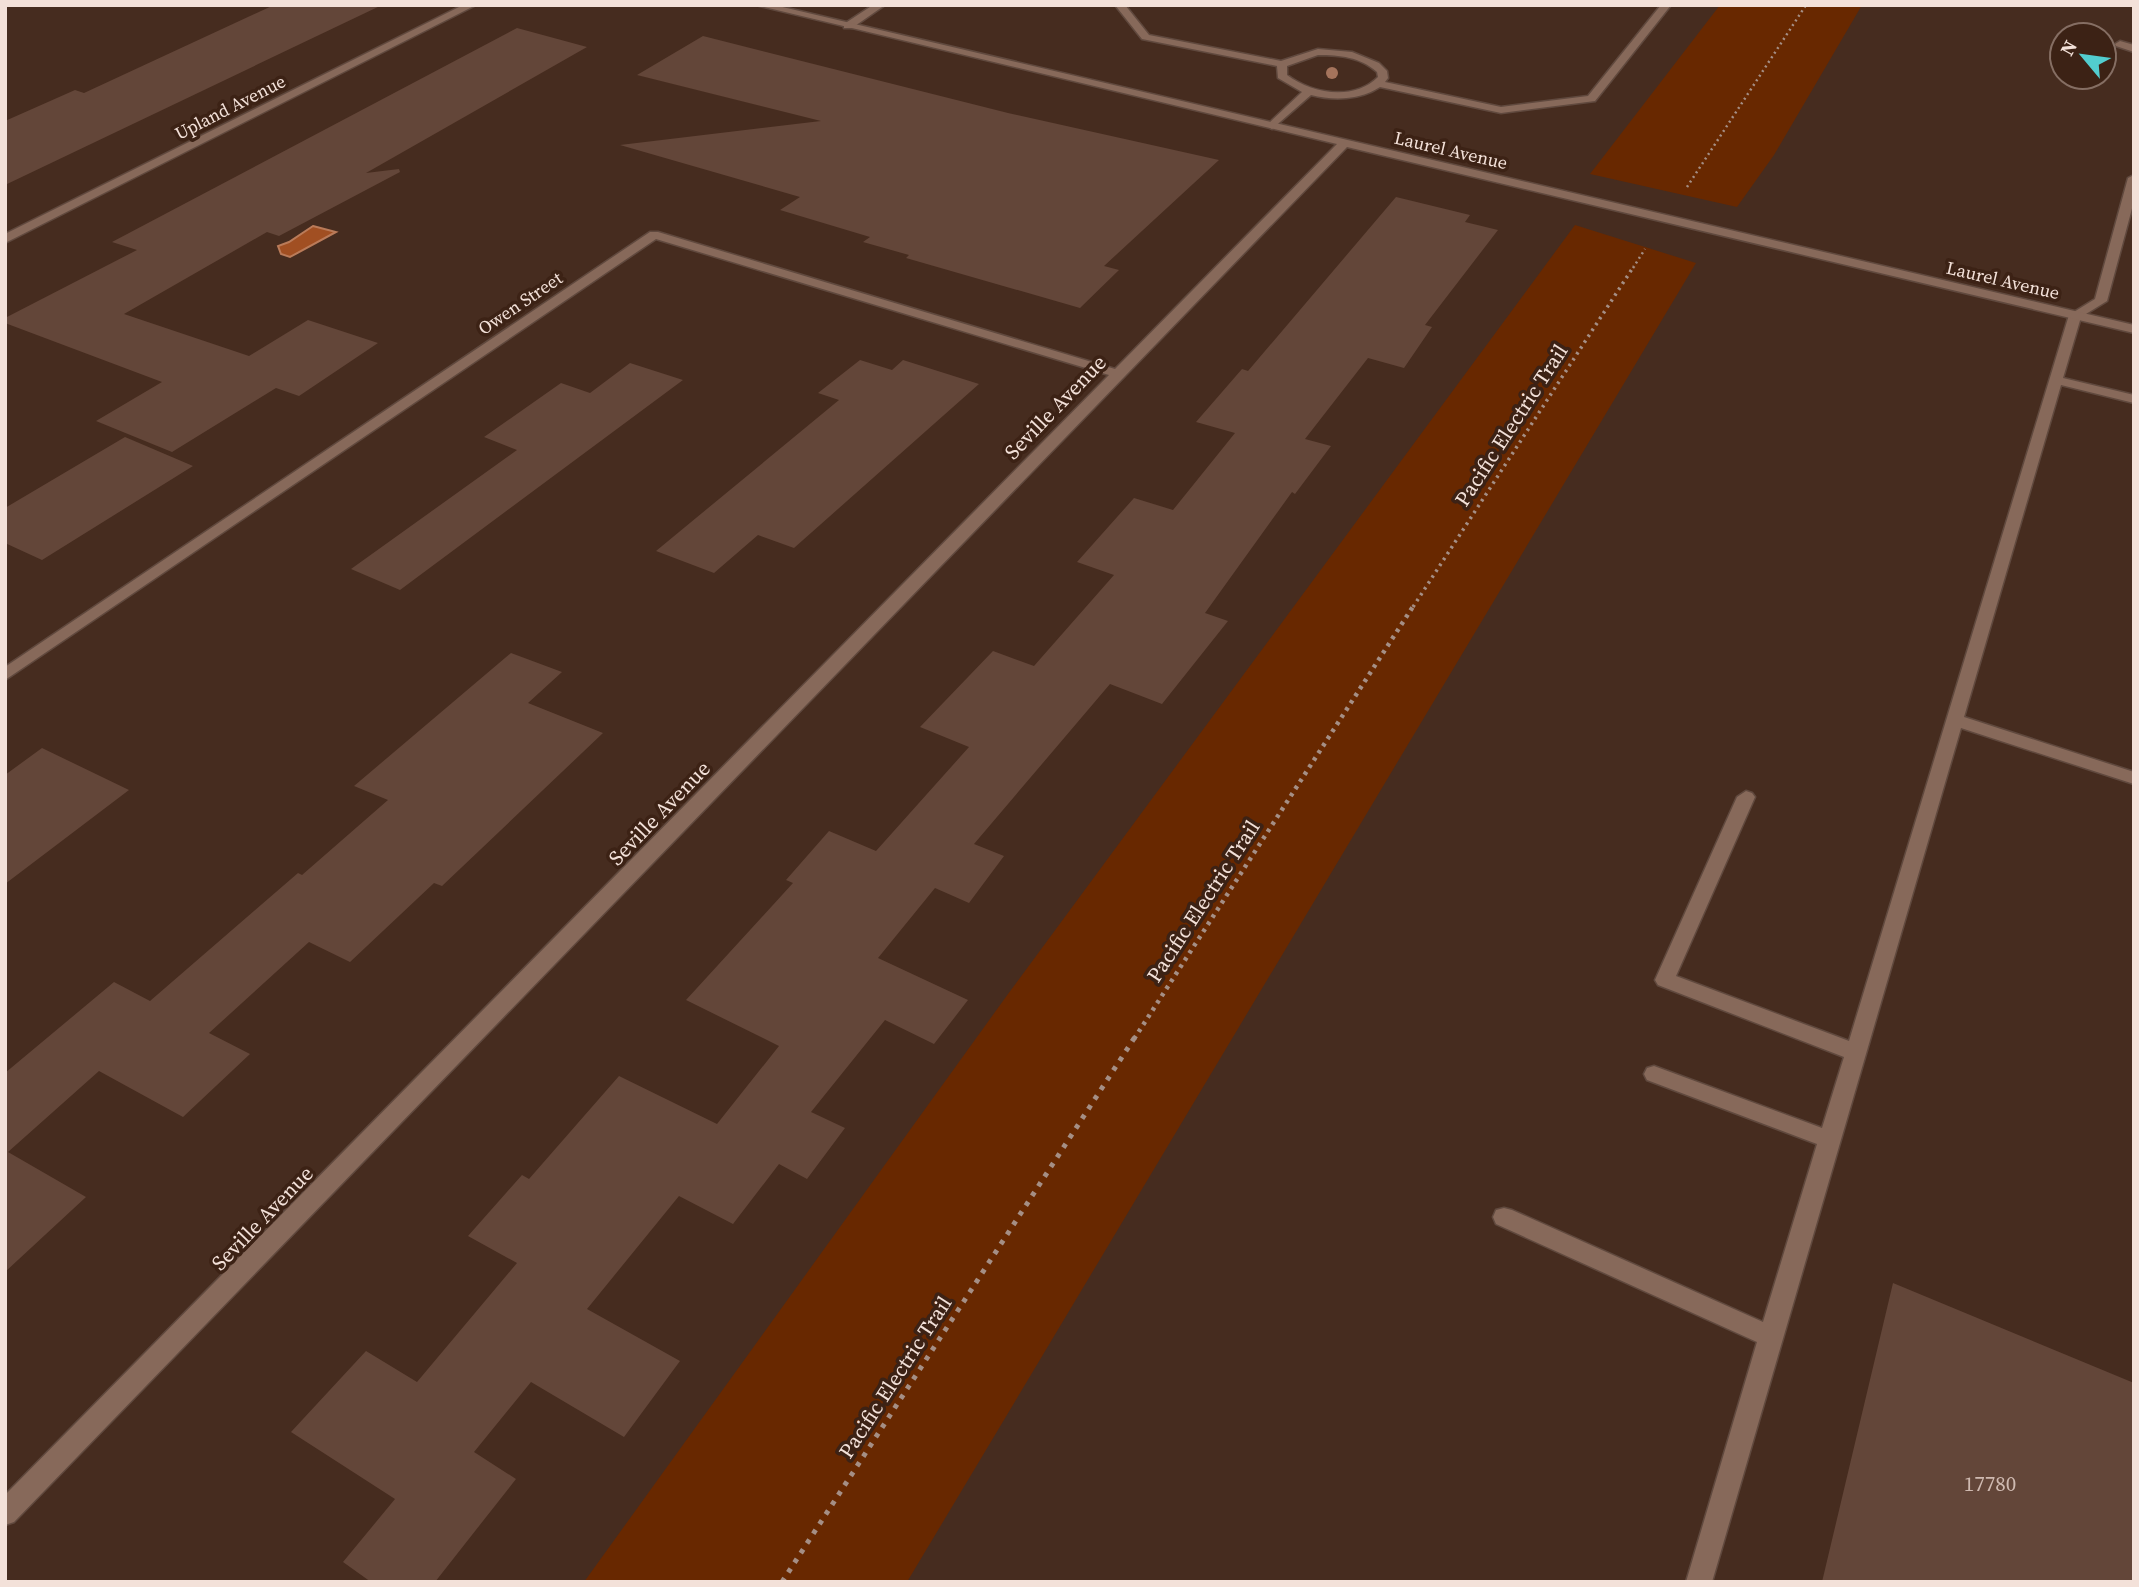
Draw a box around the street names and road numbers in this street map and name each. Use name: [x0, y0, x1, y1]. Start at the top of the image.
street label: Upland Avenue: [170, 68, 290, 146]
street label: Laurel Avenue: [1392, 125, 1510, 175]
street label: Laurel Avenue: [1944, 255, 2062, 305]
street label: Owen Street: [473, 265, 567, 340]
street label: Pacific Electric Trail: [1448, 338, 1574, 512]
street label: Seville Avenue: [998, 348, 1112, 466]
street label: Seville Avenue: [602, 754, 716, 872]
street label: Pacific Electric Trail: [1140, 814, 1266, 988]
street label: Seville Avenue: [205, 1159, 319, 1277]
street label: Pacific Electric Trail: [832, 1290, 958, 1464]

